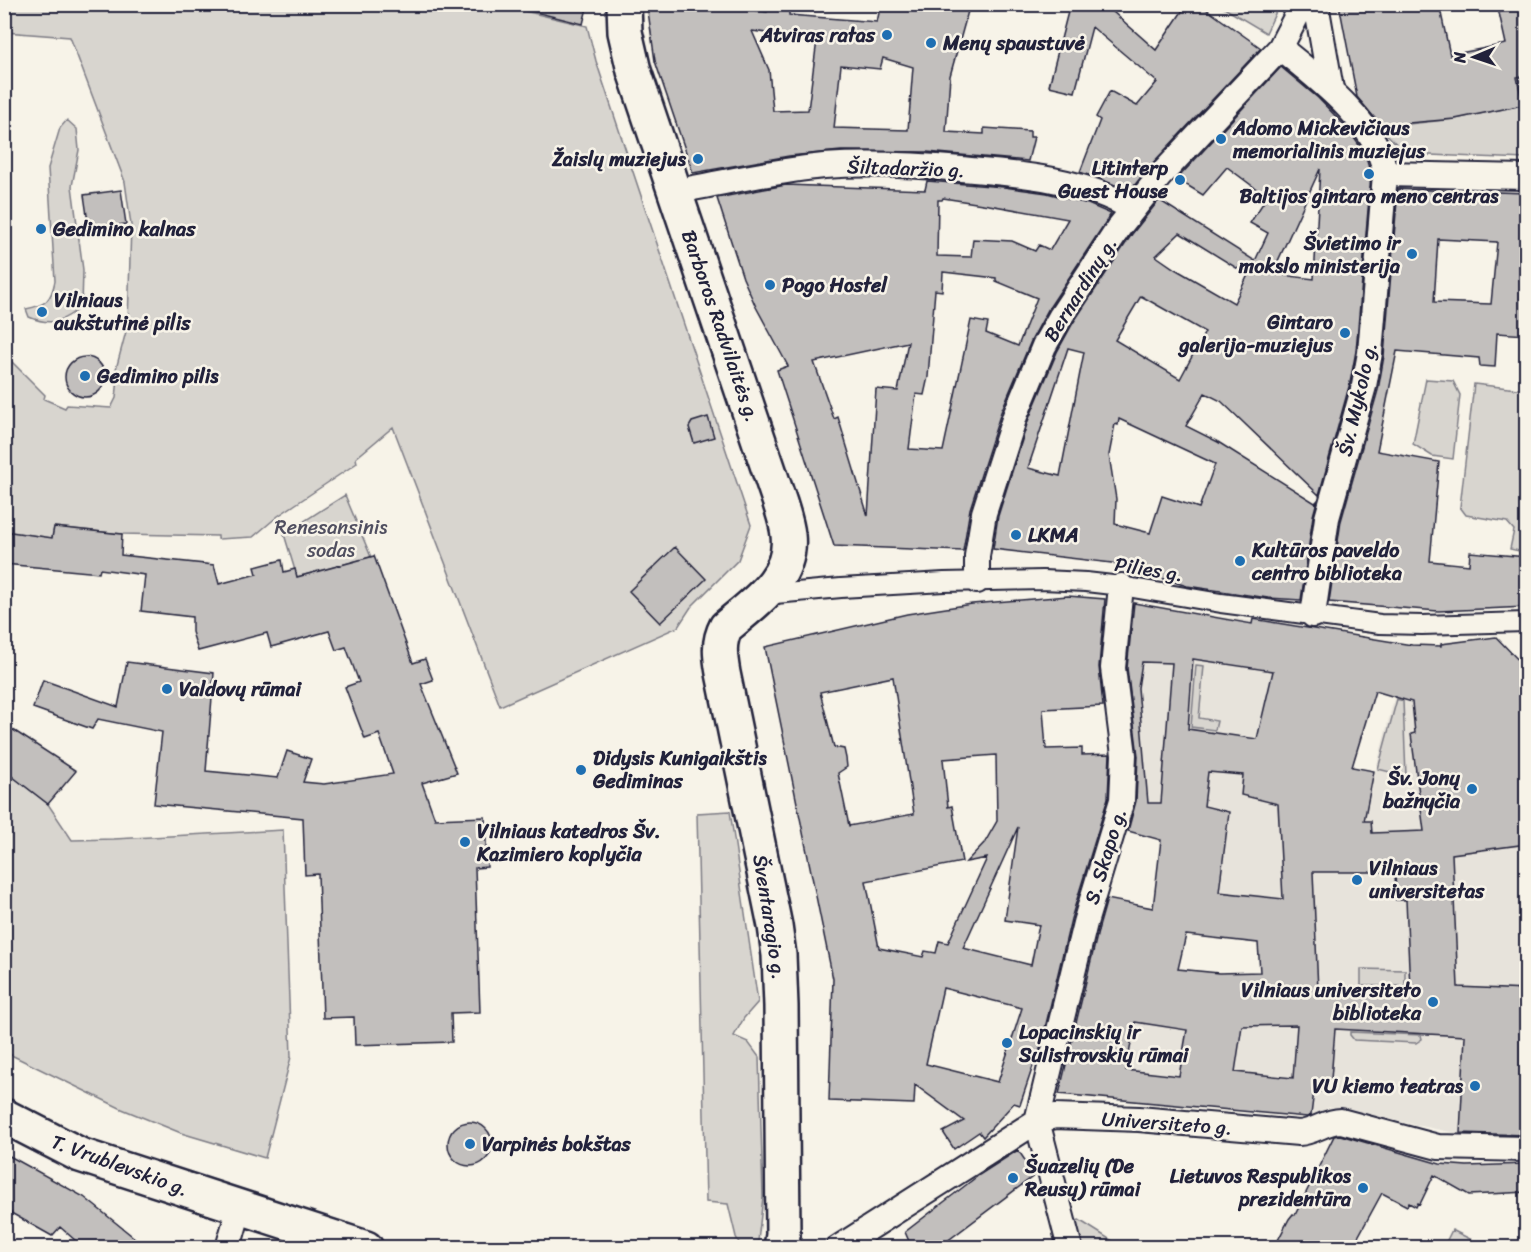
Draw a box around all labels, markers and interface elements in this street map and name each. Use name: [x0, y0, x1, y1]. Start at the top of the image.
place label: Atviras ratas: [759, 18, 876, 53]
place label: Menų spaustuvė: [942, 26, 1086, 61]
north arrow: [1444, 27, 1504, 87]
marker: Atviras ratas: [880, 28, 894, 42]
marker: Menų spaustuvė: [924, 36, 938, 50]
text: N: [1445, 51, 1474, 65]
place label: Adomo Mickevičiaus memorialinis muziejus: [1232, 111, 1426, 169]
marker: Adomo Mickevičiaus memorialinis muziejus: [1214, 132, 1228, 146]
place label: Žaislų muziejus: [551, 142, 687, 177]
street label: Šiltadaržio g.: [846, 149, 965, 188]
place label: Litinterp Guest House: [1057, 151, 1169, 209]
marker: Žaislų muziejus: [691, 152, 705, 166]
marker: Baltijos gintaro meno centras: [1362, 167, 1376, 181]
marker: Litinterp Guest House: [1173, 173, 1187, 187]
place label: Baltijos gintaro meno centras: [1240, 179, 1499, 214]
place label: Gedimino kalnas: [52, 212, 196, 247]
marker: Gedimino kalnas: [34, 222, 48, 236]
street label: Barboros Radvilaitės g.: [671, 225, 770, 427]
place label: Švietimo ir mokslo ministerija: [1238, 226, 1402, 284]
street label: Bernardinų g.: [1034, 230, 1127, 349]
marker: Švietimo ir mokslo ministerija: [1405, 247, 1419, 261]
place label: Pogo Hostel: [782, 268, 888, 303]
marker: Pogo Hostel: [763, 278, 777, 292]
place label: Vilniaus aukštutinė pilis: [53, 283, 191, 341]
marker: Vilniaus aukštutinė pilis: [35, 305, 49, 319]
place label: Gintaro galerija-muziejus: [1178, 305, 1334, 363]
marker: Gintaro galerija-muziejus: [1338, 326, 1352, 340]
street label: Šv. Mykolo g.: [1327, 339, 1388, 460]
place label: Gedimino pilis: [96, 359, 219, 394]
marker: Gedimino pilis: [78, 369, 92, 383]
park label: Renesansinis sodas: [275, 510, 388, 568]
place label: LKMA: [1028, 518, 1079, 553]
marker: LKMA: [1009, 528, 1023, 542]
place label: Kultūros paveldo centro biblioteka: [1251, 533, 1402, 591]
street label: Pilies g.: [1112, 547, 1186, 592]
marker: Kultūros paveldo centro biblioteka: [1233, 554, 1247, 568]
place label: Valdovų rūmai: [179, 672, 302, 707]
marker: Valdovų rūmai: [160, 682, 174, 696]
place label: Didysis Kunigaikštis Gediminas: [592, 741, 767, 799]
place label: Šv. Jonų bažnyčia: [1382, 761, 1461, 819]
marker: Didysis Kunigaikštis Gediminas: [574, 763, 588, 777]
marker: Šv. Jonų bažnyčia: [1465, 782, 1479, 796]
street label: S. Skapo g.: [1074, 804, 1137, 909]
place label: Vilniaus katedros Šv. Kazimiero koplyčia: [476, 814, 661, 872]
marker: Vilniaus katedros Šv. Kazimiero koplyčia: [458, 835, 472, 849]
place label: Vilniaus universitetas: [1369, 851, 1485, 909]
street label: Šventaragio g.: [742, 852, 797, 982]
marker: Vilniaus universitetas: [1350, 873, 1364, 887]
place label: Vilniaus universiteto biblioteka: [1241, 973, 1422, 1031]
marker: Vilniaus universiteto biblioteka: [1426, 995, 1440, 1009]
place label: Lopacinskių ir Sulistrovskių rūmai: [1018, 1015, 1190, 1073]
marker: Lopacinskių ir Sulistrovskių rūmai: [1000, 1036, 1014, 1050]
place label: VU kiemo teatras: [1312, 1069, 1464, 1104]
marker: VU kiemo teatras: [1468, 1079, 1482, 1093]
street label: Universiteto g.: [1101, 1101, 1233, 1146]
street label: T. Vrublevskio g.: [46, 1124, 193, 1207]
place label: Varpinės bokštas: [482, 1127, 632, 1162]
marker: Varpinės bokštas: [463, 1137, 477, 1151]
place label: Šuazelių (De Reusų) rūmai: [1024, 1149, 1142, 1207]
place label: Lietuvos Respublikos prezidentūra: [1170, 1159, 1352, 1217]
marker: Šuazelių (De Reusų) rūmai: [1006, 1171, 1020, 1185]
marker: Lietuvos Respublikos prezidentūra: [1356, 1181, 1370, 1195]

